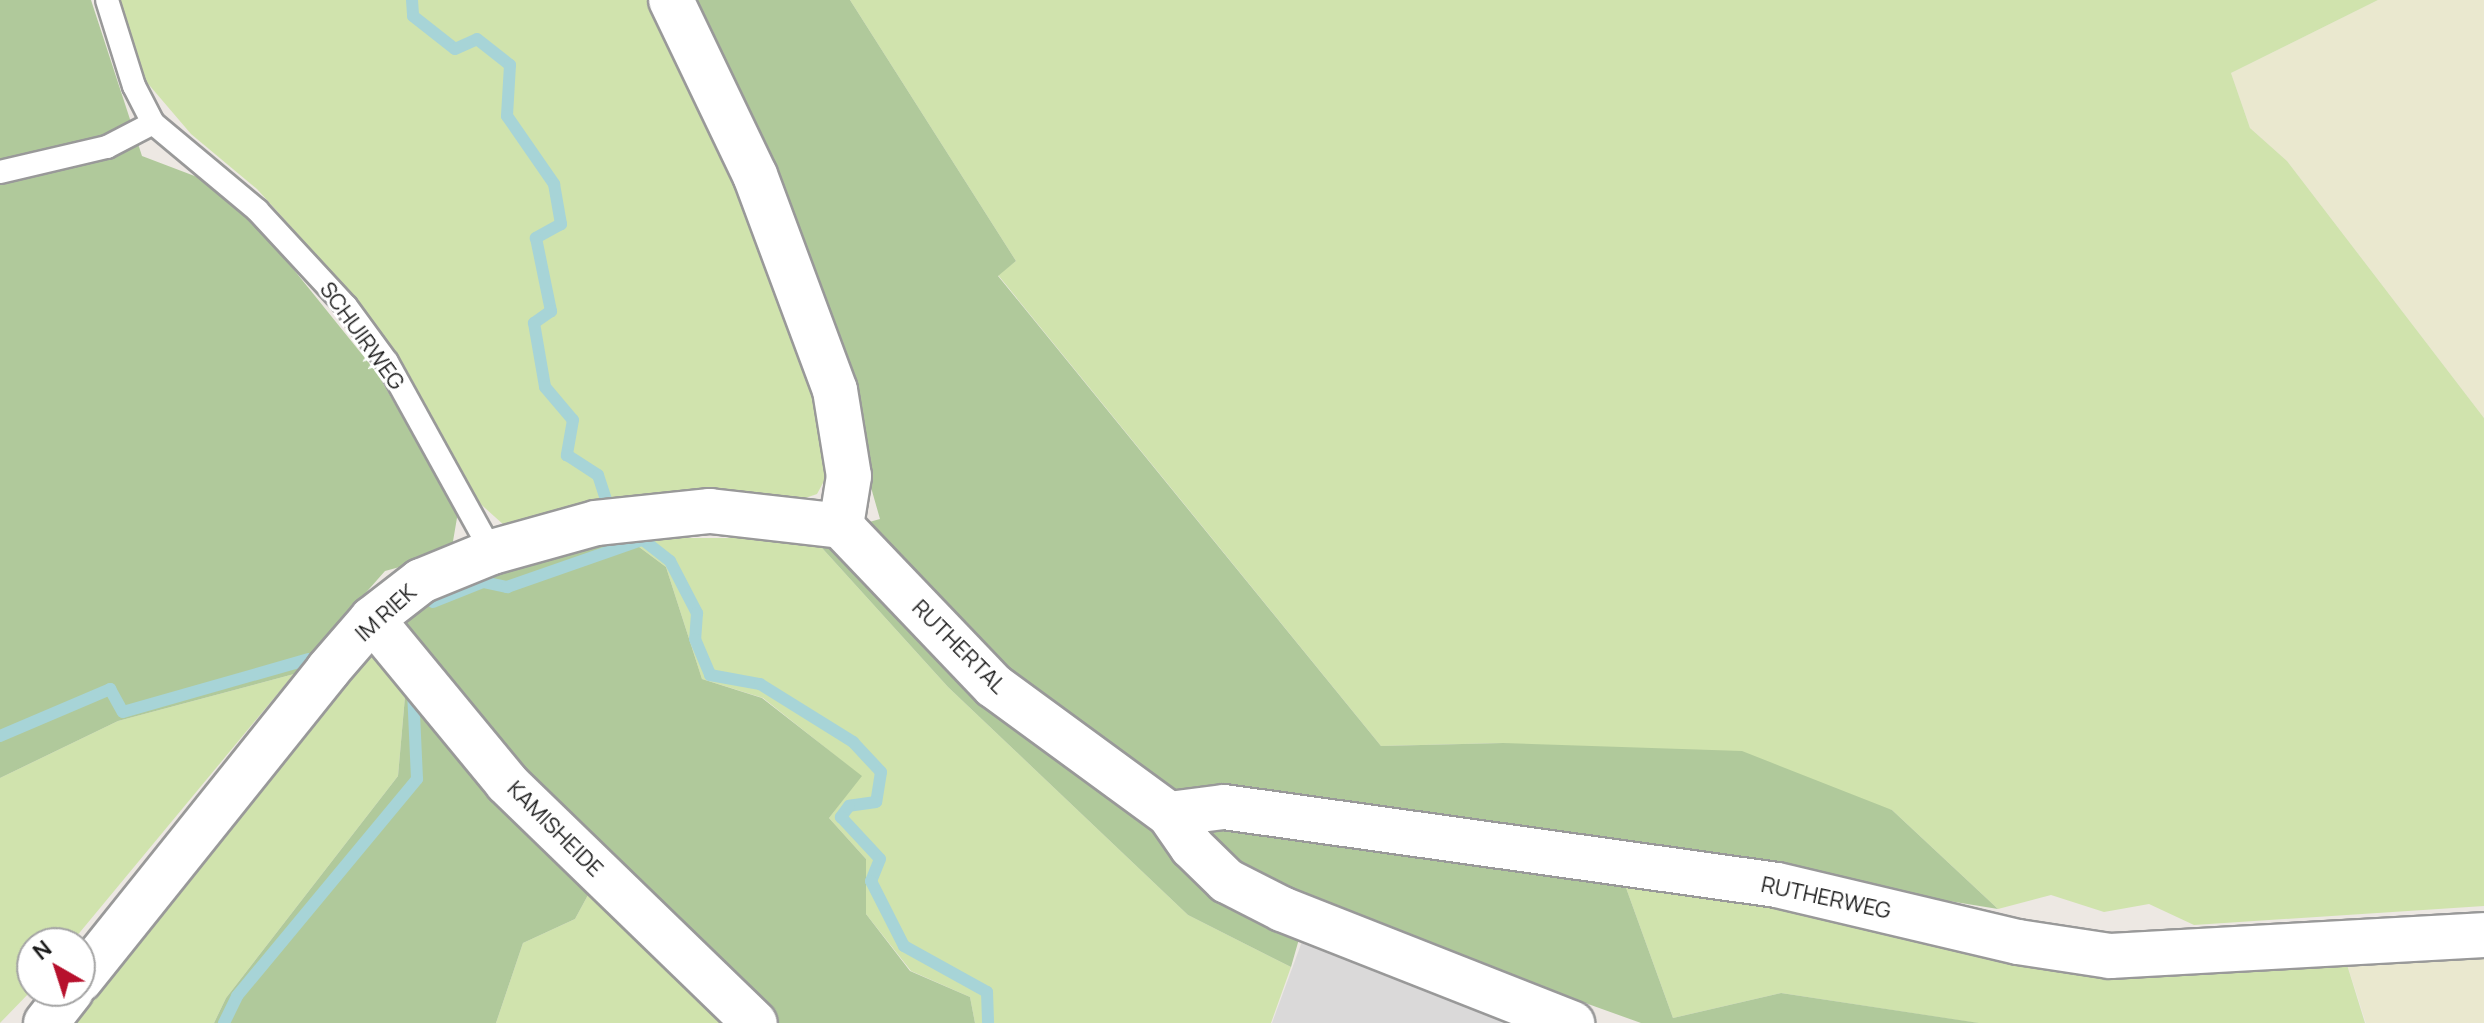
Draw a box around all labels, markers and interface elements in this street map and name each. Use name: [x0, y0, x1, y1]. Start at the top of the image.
street label: SCHUIRWEG: [314, 277, 410, 395]
street label: IM RIEK: [350, 579, 422, 647]
street label: RUTHERTAL: [907, 595, 1011, 699]
street label: KAMISHEIDE: [502, 776, 608, 882]
street label: RUTHERWEG: [1759, 871, 1893, 925]
north arrow: [16, 927, 96, 1007]
text: N: [27, 933, 58, 967]

